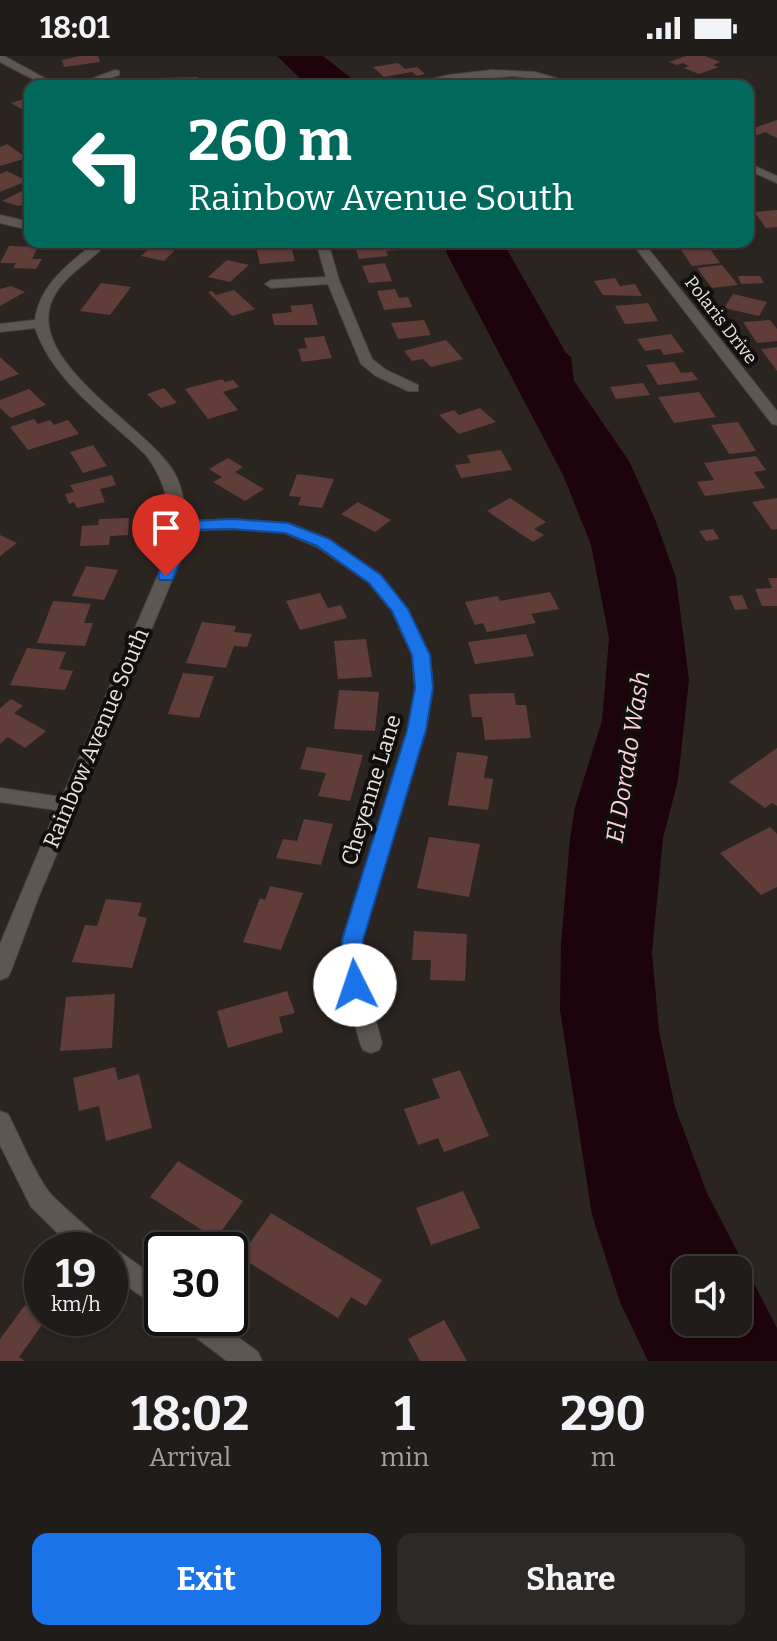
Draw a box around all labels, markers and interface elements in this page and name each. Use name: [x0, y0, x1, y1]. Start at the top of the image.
text: 18:01: [40, 10, 110, 46]
text: 260 m: [188, 108, 352, 175]
icon: left: [56, 112, 160, 216]
text: Rainbow Avenue South: [188, 176, 574, 220]
street label: Polaris Drive: [680, 272, 762, 368]
pin: [132, 494, 200, 576]
icon: arrive: [144, 506, 188, 550]
street label: Rainbow Avenue South: [37, 624, 155, 852]
water label: El Dorado Wash: [601, 669, 655, 845]
street label: Cheyenne Lane: [335, 711, 407, 869]
position arrow: [313, 943, 397, 1027]
speed limit sign: 30: [144, 1232, 248, 1336]
text: 19: [56, 1250, 96, 1298]
map controls: [672, 1256, 752, 1336]
button: sound: [672, 1256, 752, 1336]
text: km/h: [51, 1292, 101, 1316]
text: 18:02: [131, 1385, 249, 1443]
text: 1: [394, 1385, 415, 1443]
text: 290: [560, 1385, 646, 1443]
text: Arrival: [149, 1442, 231, 1473]
text: min: [380, 1442, 429, 1473]
text: m: [591, 1442, 616, 1473]
button: Exit: [32, 1533, 381, 1625]
button: Share: [397, 1533, 745, 1625]

